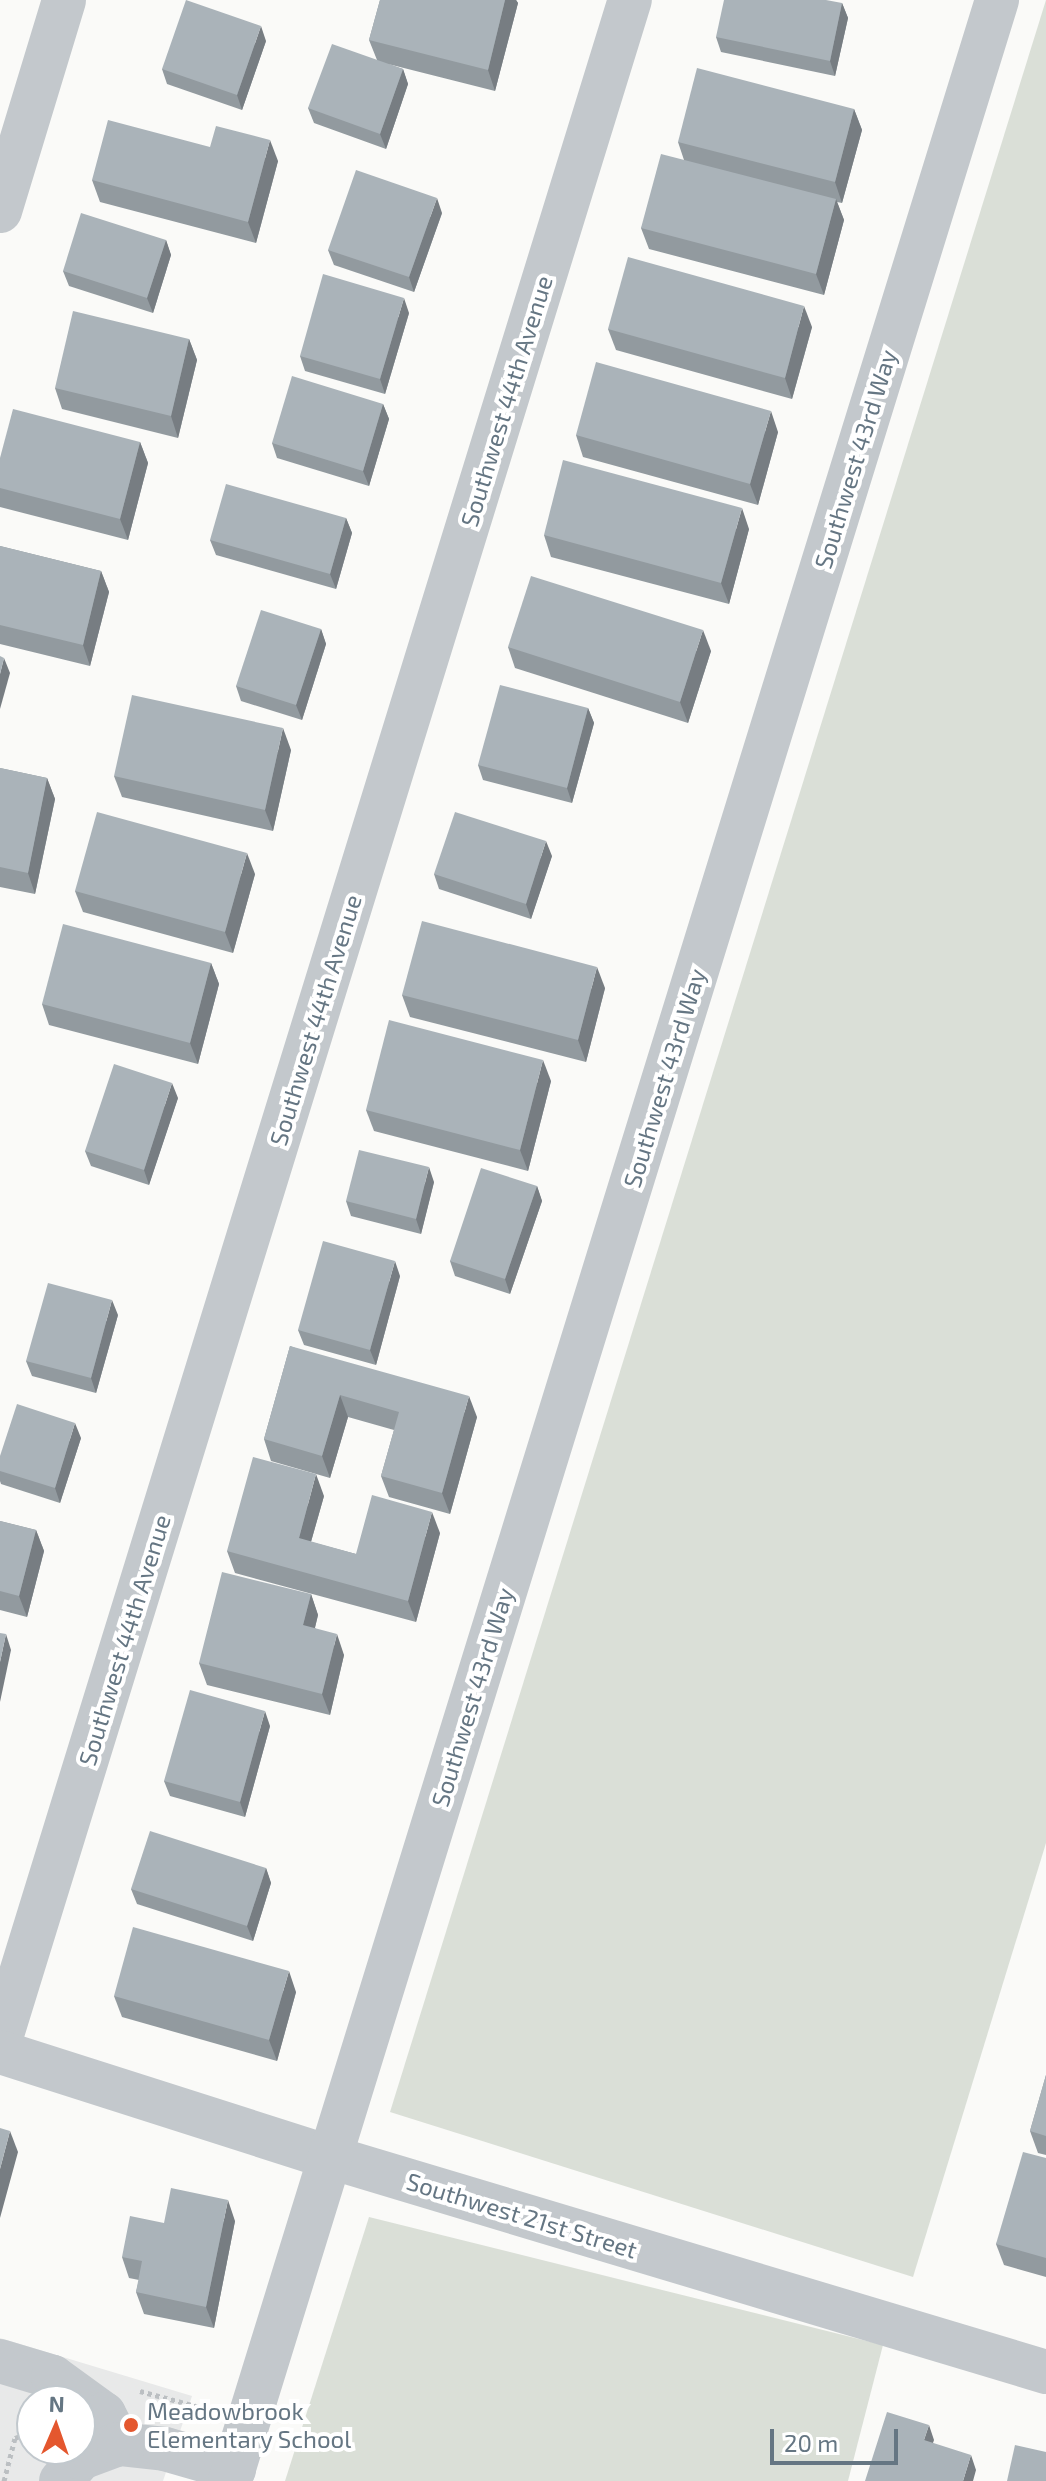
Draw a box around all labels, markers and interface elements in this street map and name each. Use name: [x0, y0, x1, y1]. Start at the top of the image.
street label: Southwest 44th Avenue: [454, 272, 558, 530]
street label: Southwest 43rd Way: [808, 346, 902, 572]
street label: Southwest 44th Avenue: [263, 891, 367, 1149]
street label: Southwest 43rd Way: [617, 965, 711, 1191]
street label: Southwest 44th Avenue: [72, 1511, 176, 1769]
street label: Southwest 43rd Way: [425, 1584, 519, 1810]
street label: Southwest 21st Street: [403, 2166, 641, 2264]
north arrow: [16, 2385, 96, 2465]
text: N: [48, 2390, 65, 2416]
place label: Meadowbrook Elementary School: [147, 2397, 352, 2453]
scale bar: [774, 2413, 902, 2463]
marker: Meadowbrook Elementary School: [122, 2416, 140, 2434]
text: 20 m: [784, 2428, 838, 2457]

